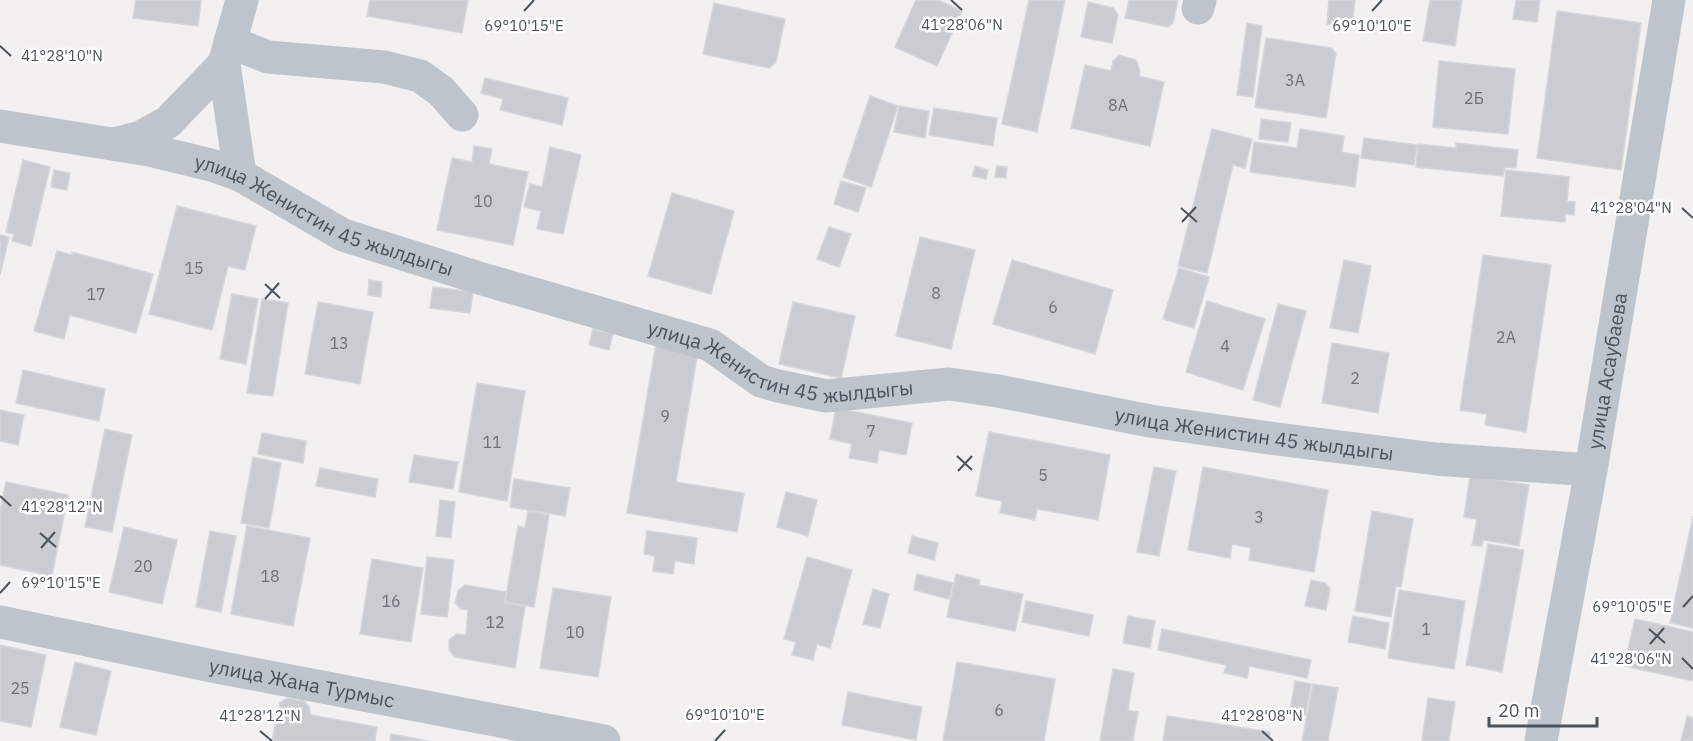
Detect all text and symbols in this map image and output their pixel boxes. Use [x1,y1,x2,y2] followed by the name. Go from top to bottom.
[921,15,1003,34] text: 41°28'06"N
[484,16,564,35] text: 69°10'15"E
[1332,16,1412,35] text: 69°10'10"E
[21,46,103,65] text: 41°28'10"N
[1285,70,1305,90] house number: 3А
[1464,88,1484,108] house number: 2Б
[1108,95,1128,115] house number: 8А
[192,148,457,282] street label: улица Женистин 45 жылдыгы
[473,191,493,211] house number: 10
[1590,198,1672,217] text: 41°28'04"N
[184,258,204,278] house number: 15
[931,283,941,303] house number: 8
[86,284,106,304] house number: 17
[1581,290,1633,451] street label: улица Асаубаева
[1048,297,1058,317] house number: 6
[645,314,915,409] street label: улица Женистин 45 жылдыгы
[1496,327,1516,347] house number: 2А
[329,333,349,353] house number: 13
[1220,336,1230,356] house number: 4
[1350,368,1360,388] house number: 2
[1113,400,1395,467] street label: улица Женистин 45 жылдыгы
[660,406,670,426] house number: 9
[866,421,876,441] house number: 7
[482,432,502,452] house number: 11
[1038,465,1048,485] house number: 5
[21,497,103,516] text: 41°28'12"N
[1254,507,1264,527] house number: 3
[133,556,153,576] house number: 20
[260,566,280,586] house number: 18
[21,573,101,592] text: 69°10'15"E
[381,591,401,611] house number: 16
[1592,597,1672,616] text: 69°10'05"E
[485,612,505,632] house number: 12
[1421,619,1431,639] house number: 1
[565,622,585,642] house number: 10
[1590,649,1672,668] text: 41°28'06"N
[207,652,397,714] street label: улица Жана Турмыс
[10,678,30,698] house number: 25
[1489,690,1597,728] scale bar
[1498,699,1540,722] text: 20 m
[994,700,1004,720] house number: 6
[685,705,765,724] text: 69°10'10"E
[219,706,301,725] text: 41°28'12"N
[1221,706,1303,725] text: 41°28'08"N

